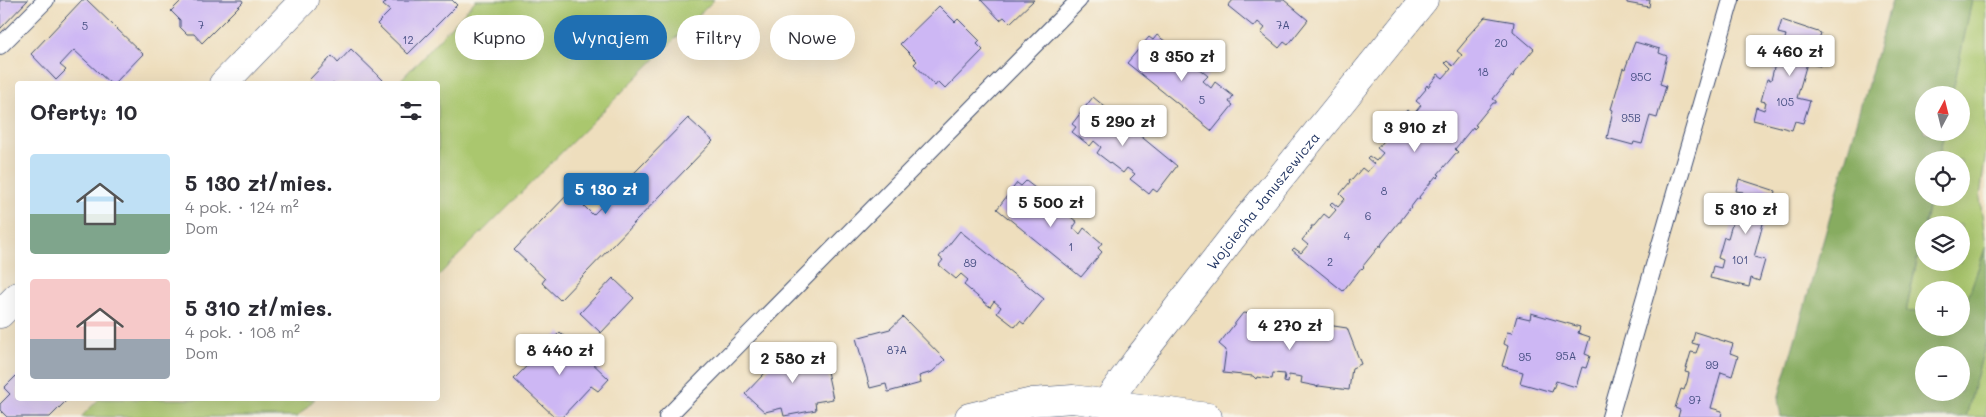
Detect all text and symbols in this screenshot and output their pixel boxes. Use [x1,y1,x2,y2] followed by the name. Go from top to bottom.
[455,15,544,60] chip: Kupno
[554,15,667,60] chip: Wynajem
[677,15,760,60] chip: Filtry
[770,15,855,60] chip: Nowe
[198,17,204,32] house number: 7
[1276,17,1290,32] house number: 7A
[82,18,88,33] house number: 5
[402,32,414,47] house number: 12
[1738,34,1842,77] pin: 4 460 zł
[1495,35,1508,50] house number: 20
[1130,39,1234,82] pin: 3 350 zł
[1757,40,1823,61] text: 4 460 zł
[1149,45,1215,66] text: 3 350 zł
[1477,64,1489,79] house number: 18
[1631,69,1652,84] house number: 95C
[1915,86,1970,141] north arrow
[1915,86,1970,401] map controls
[1199,92,1205,107] house number: 5
[1776,94,1794,109] house number: 105
[397,97,425,125] icon: filters
[30,98,137,125] text: Oferty: 10
[1071,104,1175,147] pin: 5 290 zł
[1091,110,1155,131] text: 5 290 zł
[1363,110,1467,153] pin: 3 910 zł
[1621,110,1641,125] house number: 95B
[1384,116,1446,137] text: 3 910 zł
[1202,128,1323,273] street label: Wojciecha Januszewicza
[1915,151,1970,206] button: locate
[185,169,333,196] text: 5 130 zł/mies.
[554,172,658,215] pin: 5 130 zł
[70,174,130,234] icon: home
[575,178,637,199] text: 5 130 zł
[1381,183,1388,198] house number: 8
[999,186,1103,228] pin: 5 500 zł
[1018,191,1084,212] text: 5 500 zł
[1694,192,1798,235] pin: 5 310 zł
[185,196,299,217] text: 4 pok. · 124 m²
[1715,198,1777,219] text: 5 310 zł
[1365,208,1371,223] house number: 6
[1915,216,1970,271] button: layers
[185,217,218,238] text: Dom
[1344,228,1351,243] house number: 4
[1069,239,1073,254] house number: 1
[1732,252,1748,267] house number: 101
[1327,254,1333,269] house number: 2
[963,255,977,270] house number: 89
[1915,281,1970,336] button: +
[185,294,333,321] text: 5 310 zł/mies.
[70,299,130,359] icon: home
[1238,308,1342,351] pin: 4 270 zł
[1258,314,1322,335] text: 4 270 zł
[185,321,300,342] text: 4 pok. · 108 m²
[508,334,612,376] pin: 8 440 zł
[527,339,593,360] text: 8 440 zł
[185,342,218,363] text: Dom
[741,342,845,384] pin: 2 580 zł
[887,342,907,357] house number: 87A
[1915,346,1970,401] button: −
[761,347,825,368] text: 2 580 zł
[1556,348,1576,363] house number: 95A
[1519,349,1531,364] house number: 95
[1705,357,1719,372] house number: 99
[1689,392,1701,407] house number: 97

